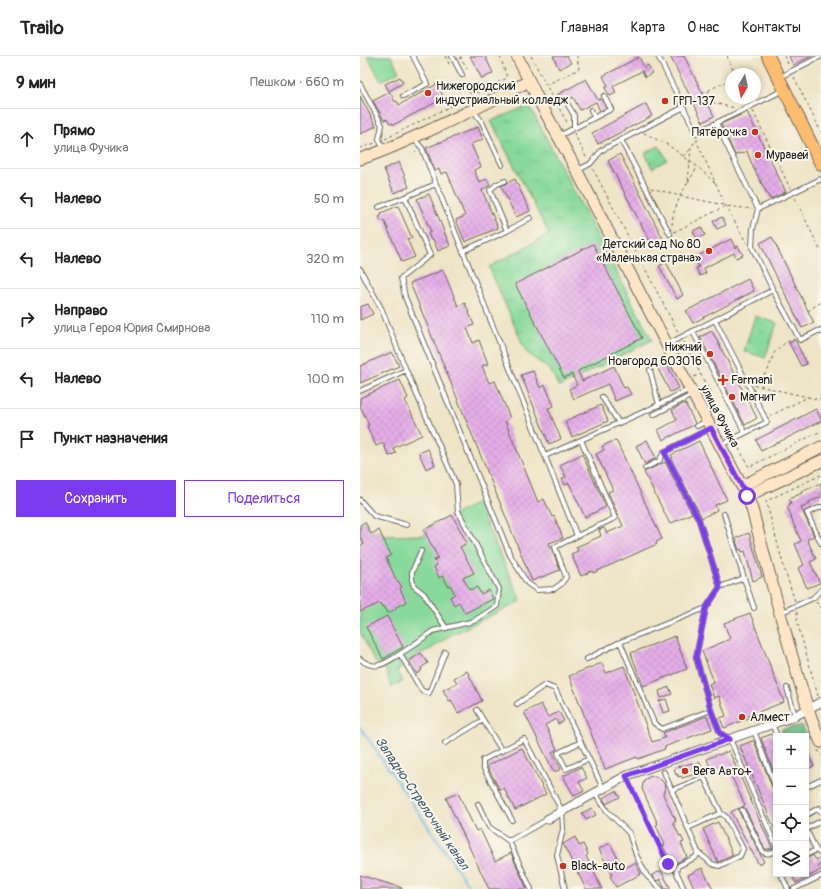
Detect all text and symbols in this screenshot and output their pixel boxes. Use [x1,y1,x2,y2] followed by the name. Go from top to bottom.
[20,16,64,40] text: Trailo
[561,19,608,36] text: Главная
[630,19,665,36] text: Карта
[687,19,720,36] text: О нас
[742,19,801,36] text: Контакты
[725,68,761,104] north arrow
[16,72,56,93] text: 9 мин
[250,74,344,90] text: Пешком · 660 m
[436,79,568,108] place label: Нижегородский индустриальный колледж
[423,88,433,98] marker: Нижегородский индустриальный колледж
[673,94,715,109] place label: ГРП-137
[660,96,670,106] marker: ГРП-137
[54,121,95,140] text: Прямо
[692,125,747,140] place label: Пятёрочка
[750,127,760,137] marker: Пятёрочка
[16,128,38,150] icon: ahead
[314,131,344,147] text: 80 m
[54,140,129,156] text: улица Фучика
[766,148,809,163] place label: Муравей
[753,150,763,160] marker: Муравей
[16,188,38,210] icon: left
[54,189,101,208] text: Налево
[314,191,344,207] text: 50 m
[596,237,701,266] place label: Детский сад № 80 «Маленькая страна»
[704,246,714,256] marker: Детский сад № 80 «Маленькая страна»
[16,248,38,270] icon: left
[54,249,101,268] text: Налево
[306,251,344,267] text: 320 m
[54,301,108,320] text: Направо
[16,308,38,330] icon: right
[311,311,344,327] text: 110 m
[54,320,210,336] text: улица Героя Юрия Смирнова
[608,340,702,369] place label: Нижний Новгород 603016
[705,349,715,359] marker: Нижний Новгород 603016
[16,368,38,390] icon: left
[54,369,101,388] text: Налево
[307,371,344,387] text: 100 m
[731,373,772,388] place label: Farmani
[718,375,728,385] marker: Farmani
[696,381,743,451] street label: улица Фучика
[740,390,776,405] place label: Магнит
[727,392,737,402] marker: Магнит
[16,428,38,450] icon: arrive
[54,429,168,448] text: Пункт назначения
[16,480,176,517] button: Сохранить
[184,480,344,517] button: Поделиться
[738,487,756,505] route start
[750,710,790,725] place label: Алмест
[737,712,747,722] marker: Алмест
[773,733,809,877] map controls
[773,733,809,769] button: +
[372,734,473,874] water label: Западно-Стрелочный канал
[693,764,752,779] place label: Вега Авто+
[680,766,690,776] marker: Вега Авто+
[773,769,809,805] button: −
[773,805,809,841] button: locate
[773,841,809,877] button: layers
[659,855,677,873] route end
[571,859,626,874] place label: Black-auto
[558,861,568,871] marker: Black-auto

